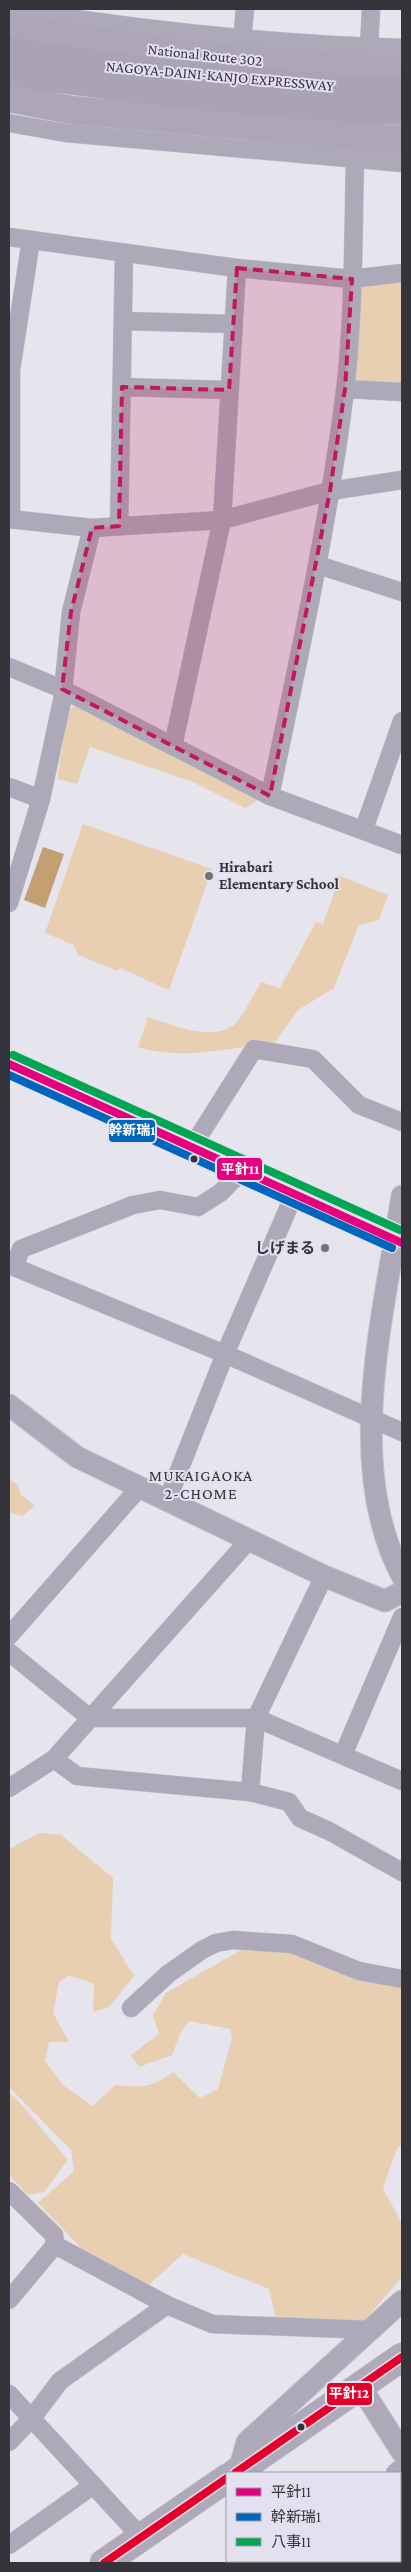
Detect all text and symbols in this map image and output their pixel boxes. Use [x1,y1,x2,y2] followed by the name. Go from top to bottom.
[147,41,263,69] street label: National Route 302
[105,58,335,95] street label: NAGOYA-DAINI-KANJO EXPRESSWAY
[219,859,339,892] place label: Hirabari Elementary School
[203,870,215,882] marker: Hirabari Elementary School
[108,1119,156,1143] line badge: 幹新瑞1
[108,1122,156,1138] text: 幹新瑞1
[189,1154,199,1164] unlabelled marker
[216,1157,263,1181] line badge: 平針11
[221,1161,259,1177] text: 平針11
[255,1240,315,1256] place label: しげまる
[319,1242,331,1254] marker: しげまる
[149,1467,253,1502] district label: MUKAIGAOKA 2-CHOME
[326,2382,373,2406] line badge: 平針12
[329,2385,369,2401] text: 平針12
[296,2422,306,2432] unlabelled marker
[226,2472,401,2562] legend
[271,2484,311,2500] text: 平針11
[271,2509,321,2525] text: 幹新瑞1
[271,2534,311,2550] text: 八事11

